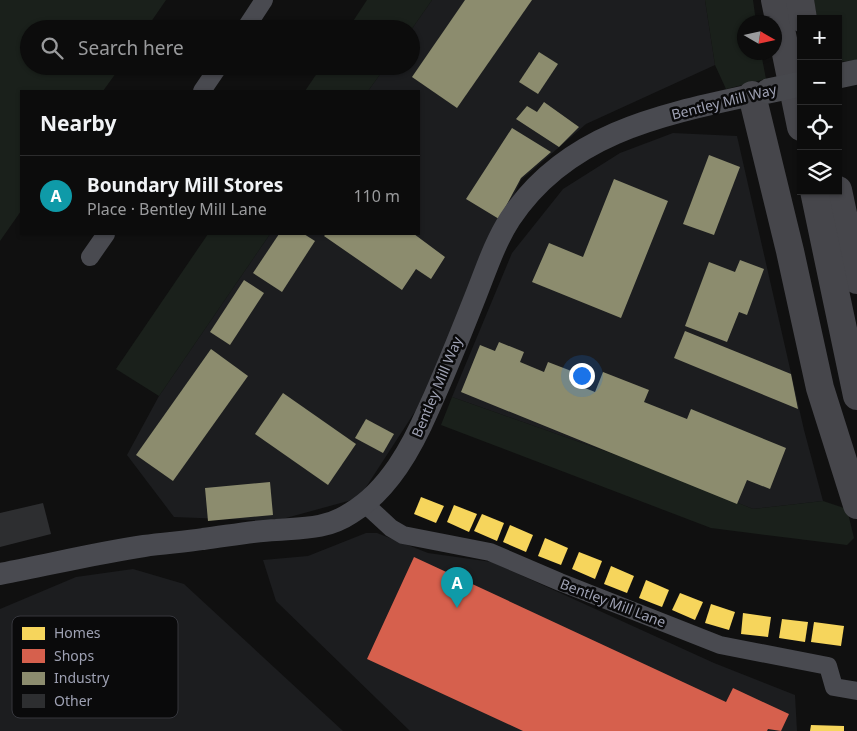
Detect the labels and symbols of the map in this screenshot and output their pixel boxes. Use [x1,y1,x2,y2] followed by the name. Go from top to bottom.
[737,15,782,60] north arrow
[669,79,779,124] street label: Bentley Mill Way
[407,333,467,440] street label: Bentley Mill Way
[569,363,595,389] your location
[441,567,473,608] pin: A
[558,574,669,631] street label: Bentley Mill Lane
[12,616,178,718] legend
[54,623,101,642] text: Homes
[54,646,94,665] text: Shops
[54,668,110,687] text: Industry
[54,691,93,710] text: Other

